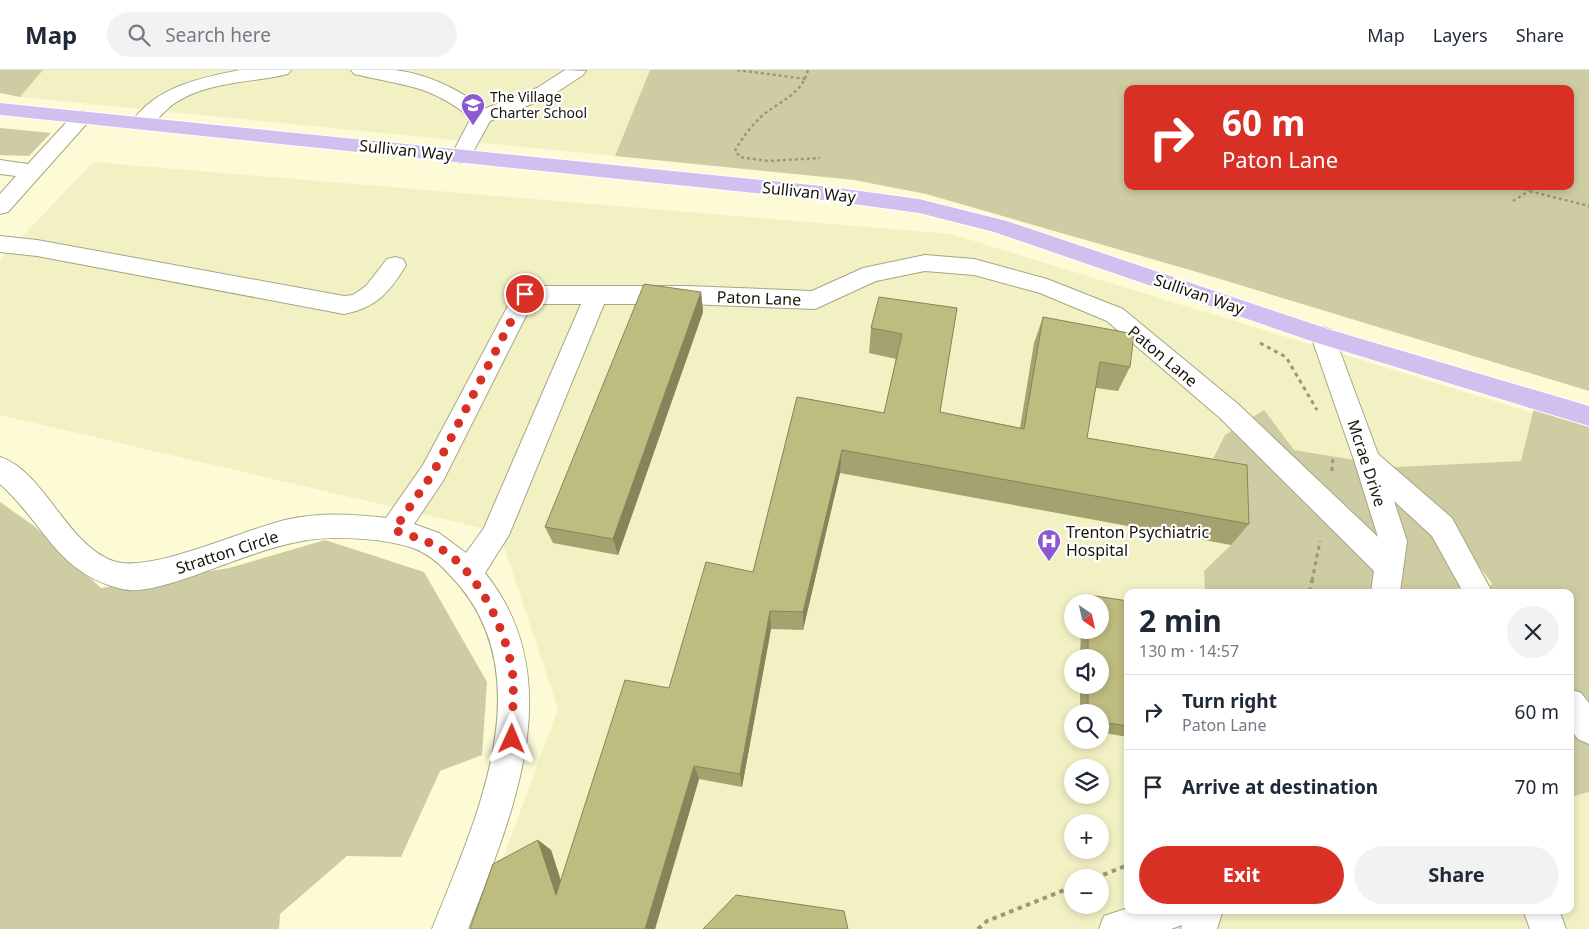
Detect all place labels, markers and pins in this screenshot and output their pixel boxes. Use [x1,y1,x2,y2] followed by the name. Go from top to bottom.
[490,87,587,122] place label: The Village Charter School
[460,92,486,126] school or university icon: The Village Charter School
[504,273,546,315] pin
[1066,521,1209,561] place label: Trenton Psychiatric Hospital
[1036,528,1062,562] hospital icon: Trenton Psychiatric Hospital

